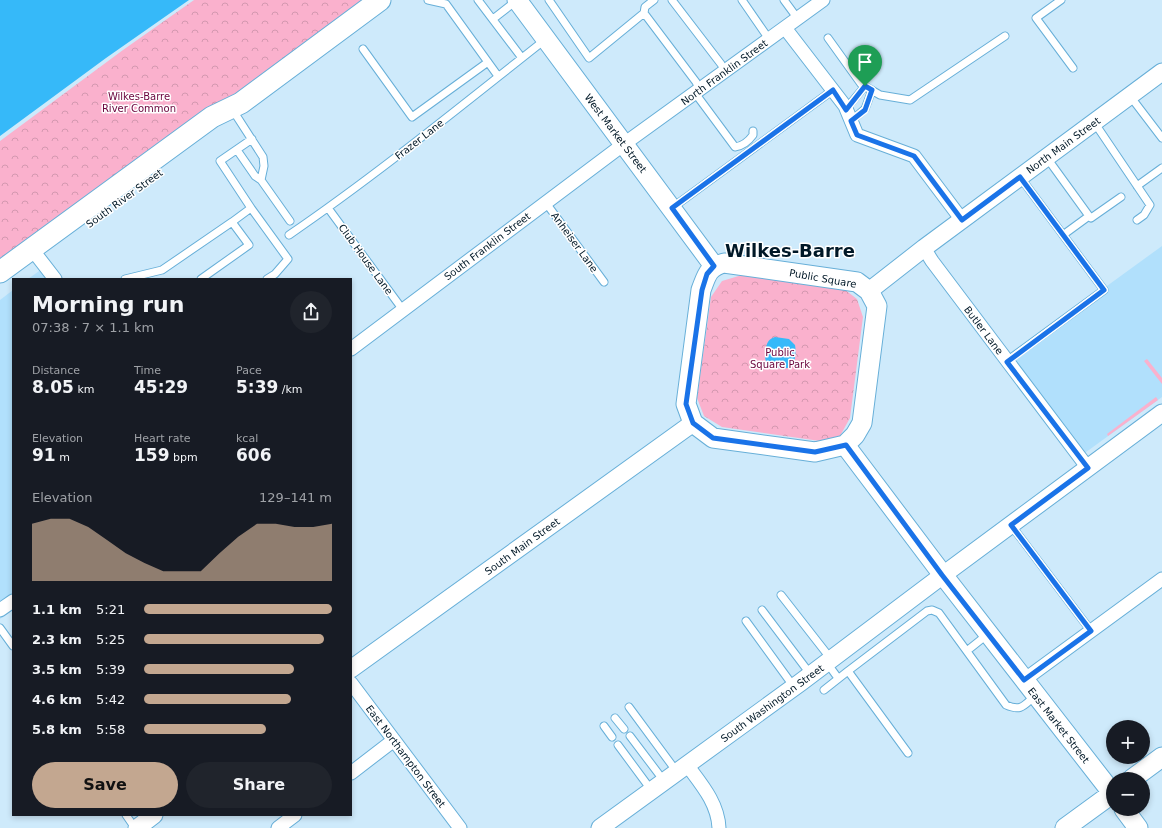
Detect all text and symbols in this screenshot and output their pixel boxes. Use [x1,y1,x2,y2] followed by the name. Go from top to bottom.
[679,37,770,107] street label: North Franklin Street
[848,45,882,86] pin
[854,51,876,73] icon: arrive
[102,91,176,114] park label: Wilkes-Barre River Common
[582,92,649,175] street label: West Market Street
[1024,115,1102,176] street label: North Main Street
[393,117,446,162] street label: Frazer Lane
[84,167,165,230] street label: South River Street
[442,210,533,282] street label: South Franklin Street
[549,210,600,274] street label: Anheiser Lane
[336,222,395,297] street label: Club House Lane
[725,240,855,261] district label: Wilkes-Barre
[788,267,857,290] street label: Public Square
[290,291,332,333] button: share
[32,292,184,317] text: Morning run
[962,304,1005,357] street label: Butler Lane
[32,320,154,335] text: 07:38 · 7 × 1.1 km
[750,347,810,370] park label: Public Square Park
[32,364,80,377] text: Distance
[134,364,161,377] text: Time
[236,364,262,377] text: Pace
[32,377,74,397] text: 8.05
[134,377,188,397] text: 45:29
[236,377,278,397] text: 5:39
[74,383,95,396] text: km
[278,383,303,396] text: /km
[32,432,83,445] text: Elevation
[134,432,190,445] text: Heart rate
[236,432,258,445] text: kcal
[32,445,56,465] text: 91
[134,445,170,465] text: 159
[236,445,272,465] text: 606
[56,451,70,464] text: m
[170,451,198,464] text: bpm
[32,490,92,505] text: Elevation
[259,490,332,505] text: 129–141 m
[483,516,562,577] street label: South Main Street
[32,602,82,617] text: 1.1 km
[96,602,125,617] text: 5:21
[32,632,82,647] text: 2.3 km
[96,632,125,647] text: 5:25
[32,662,82,677] text: 3.5 km
[96,662,125,677] text: 5:39
[719,662,826,744] street label: South Washington Street
[1026,685,1092,765] street label: East Market Street
[32,692,82,707] text: 4.6 km
[96,692,125,707] text: 5:42
[364,703,448,810] street label: East Northampton Street
[1106,720,1150,816] map controls
[1106,720,1150,764] button: +
[32,722,82,737] text: 5.8 km
[96,722,125,737] text: 5:58
[32,762,178,808] button: Save
[186,762,332,808] button: Share
[1106,772,1150,816] button: −

